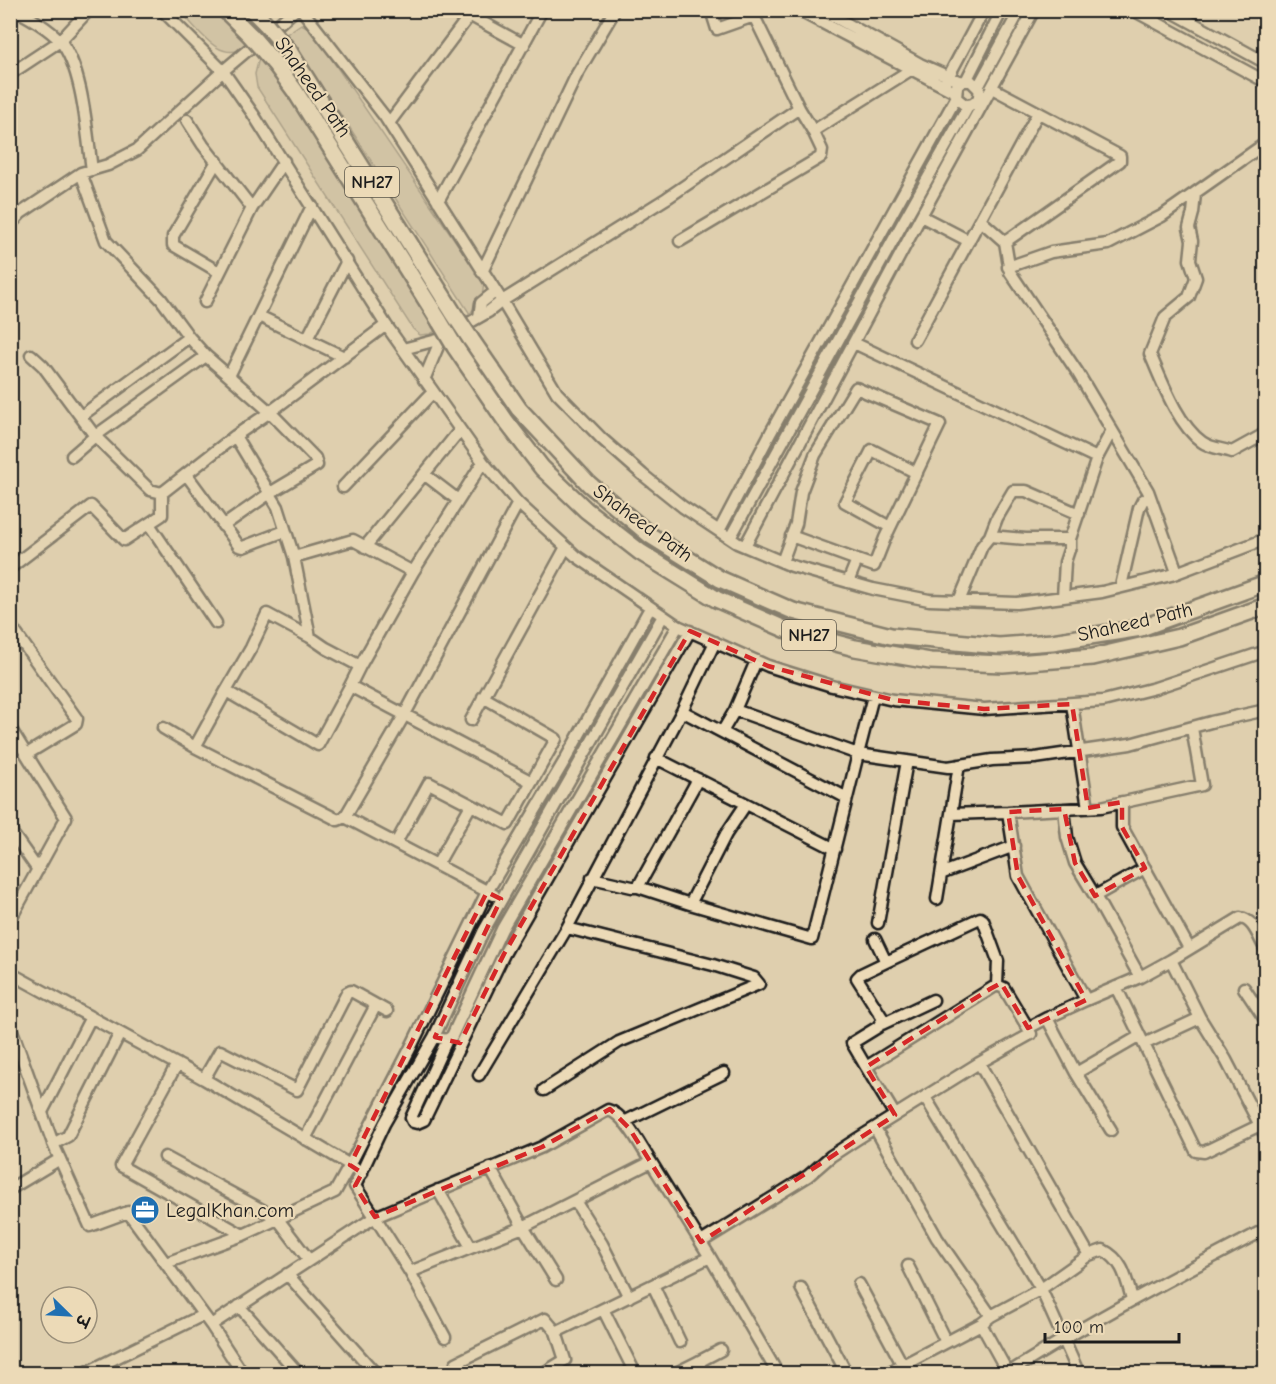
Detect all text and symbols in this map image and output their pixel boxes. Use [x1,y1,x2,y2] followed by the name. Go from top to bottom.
[270,32,356,142] street label: Shaheed Path
[345,167,399,197] road number: NH27
[589,479,697,567] street label: Shaheed Path
[1075,598,1195,646] street label: Shaheed Path
[782,620,836,650] road number: NH27
[129,1194,161,1226] office icon: LegalKhan.com
[166,1199,294,1222] place label: LegalKhan.com
[39,1285,99,1345] north arrow
[1045,1306,1178,1344] scale bar
[71,1310,93,1330] text: उ
[1054,1317,1104,1338] text: 100 m

